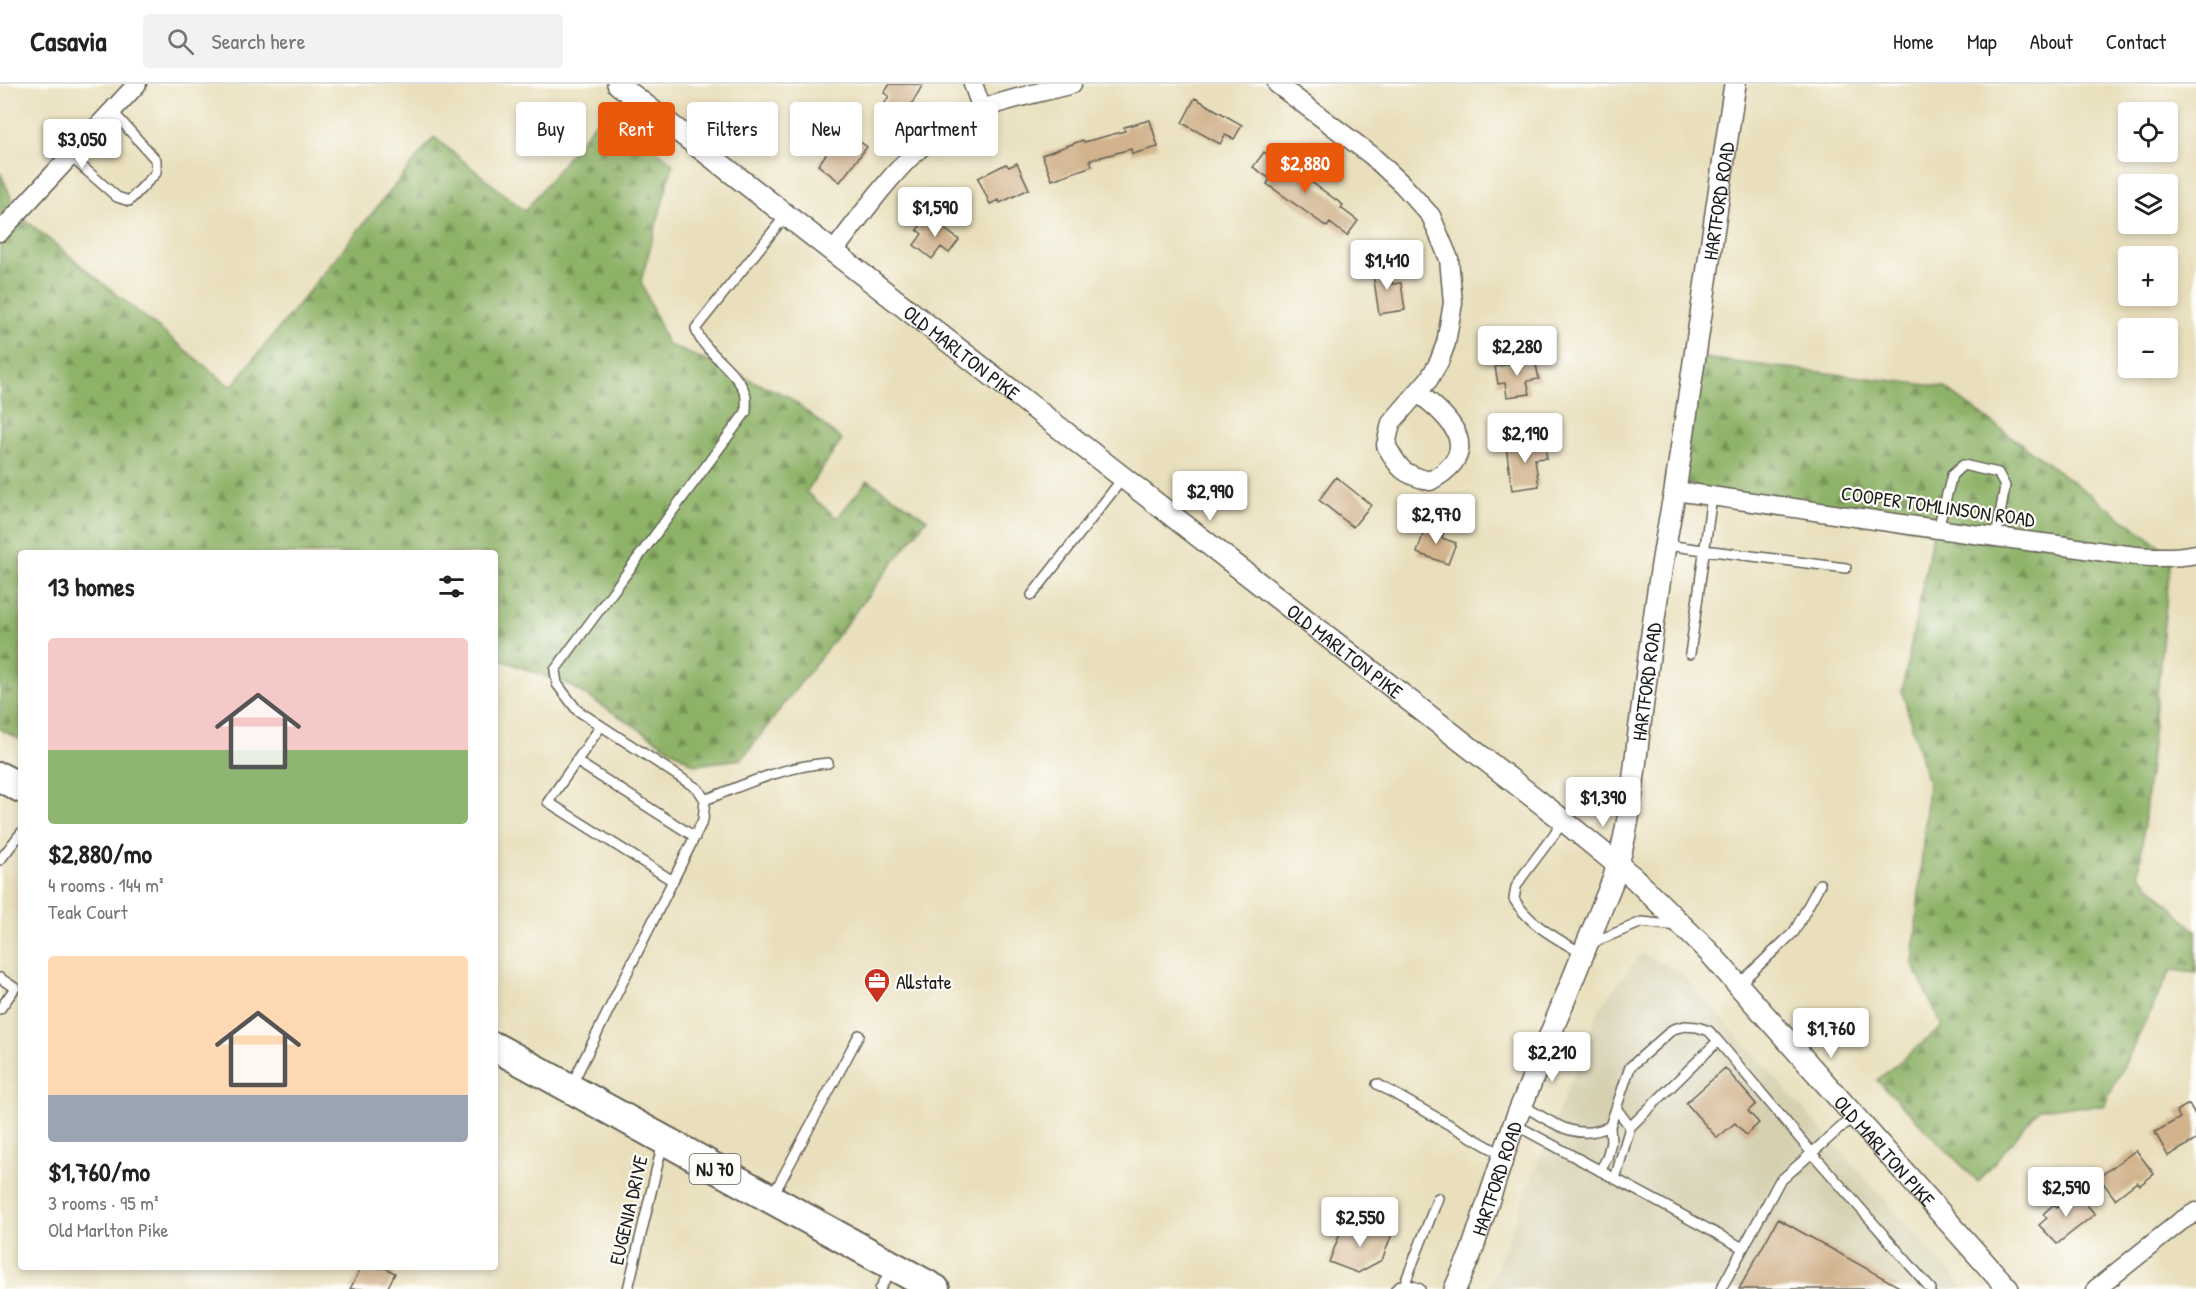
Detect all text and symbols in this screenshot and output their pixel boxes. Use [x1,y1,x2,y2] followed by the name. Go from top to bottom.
[143,14,563,68] search box
[30,22,107,60] text: Casavia
[164,25,197,58] icon: search
[212,26,306,56] text: Search here
[1893,27,1934,56] text: Home
[1967,27,1997,56] text: Map
[2030,27,2073,56] text: About
[2106,27,2166,56] text: Contact
[516,102,586,156] chip: Buy
[598,102,675,156] chip: Rent
[687,102,778,156] chip: Filters
[790,102,862,156] chip: New
[874,102,998,156] chip: Apartment
[2118,102,2178,378] map controls
[2118,102,2178,162] button: locate
[33,119,131,170] pin: $3,050
[57,125,107,152] text: $3,050
[1696,140,1740,262] street label: HARTFORD ROAD
[1256,143,1354,194] pin: $2,880
[1280,149,1330,176] text: $2,880
[2118,174,2178,234] button: layers
[886,187,984,238] pin: $1,590
[912,193,958,220] text: $1,590
[1338,240,1436,291] pin: $1,410
[1364,246,1410,273] text: $1,410
[2118,246,2178,306] button: +
[898,298,1026,406] street label: OLD MARLTON PIKE
[2118,318,2178,378] button: −
[1468,326,1566,377] pin: $2,280
[1492,332,1542,359] text: $2,280
[1476,413,1574,464] pin: $2,190
[1501,419,1549,446] text: $2,190
[1161,471,1259,522] pin: $2,990
[1186,477,1234,504] text: $2,990
[1839,479,2037,533] street label: COOPER TOMLINSON ROAD
[1387,494,1485,545] pin: $2,970
[1411,500,1461,527] text: $2,970
[48,569,135,604] text: 13 homes
[435,570,468,603] icon: filters
[1282,597,1409,704] street label: OLD MARLTON PIKE
[1625,620,1667,742] street label: HARTFORD ROAD
[204,677,312,785] icon: home
[1554,777,1652,828] pin: $1,390
[1580,783,1626,810] text: $1,390
[48,836,152,871] text: $2,880/mo
[48,871,163,898] text: 4 rooms · 144 m²
[48,898,128,925] text: Teak Court
[862,966,892,1004] office icon: Allstate
[896,968,952,995] place label: Allstate
[204,995,312,1103] icon: home
[1782,1008,1880,1059] pin: $1,760
[1807,1014,1855,1041] text: $1,760
[1503,1032,1601,1083] pin: $2,210
[1527,1038,1577,1065] text: $2,210
[1828,1089,1942,1212] street label: OLD MARLTON PIKE
[1464,1117,1528,1239] street label: HARTFORD ROAD
[602,1153,654,1267] street label: EUGENIA DRIVE
[48,1154,150,1189] text: $1,760/mo
[690,1154,740,1184] road number: NJ 70
[2017,1167,2115,1218] pin: $2,590
[2042,1173,2090,1200] text: $2,590
[48,1189,158,1216] text: 3 rooms · 95 m²
[1311,1197,1409,1248] pin: $2,550
[1335,1203,1385,1230] text: $2,550
[48,1216,169,1243] text: Old Marlton Pike

